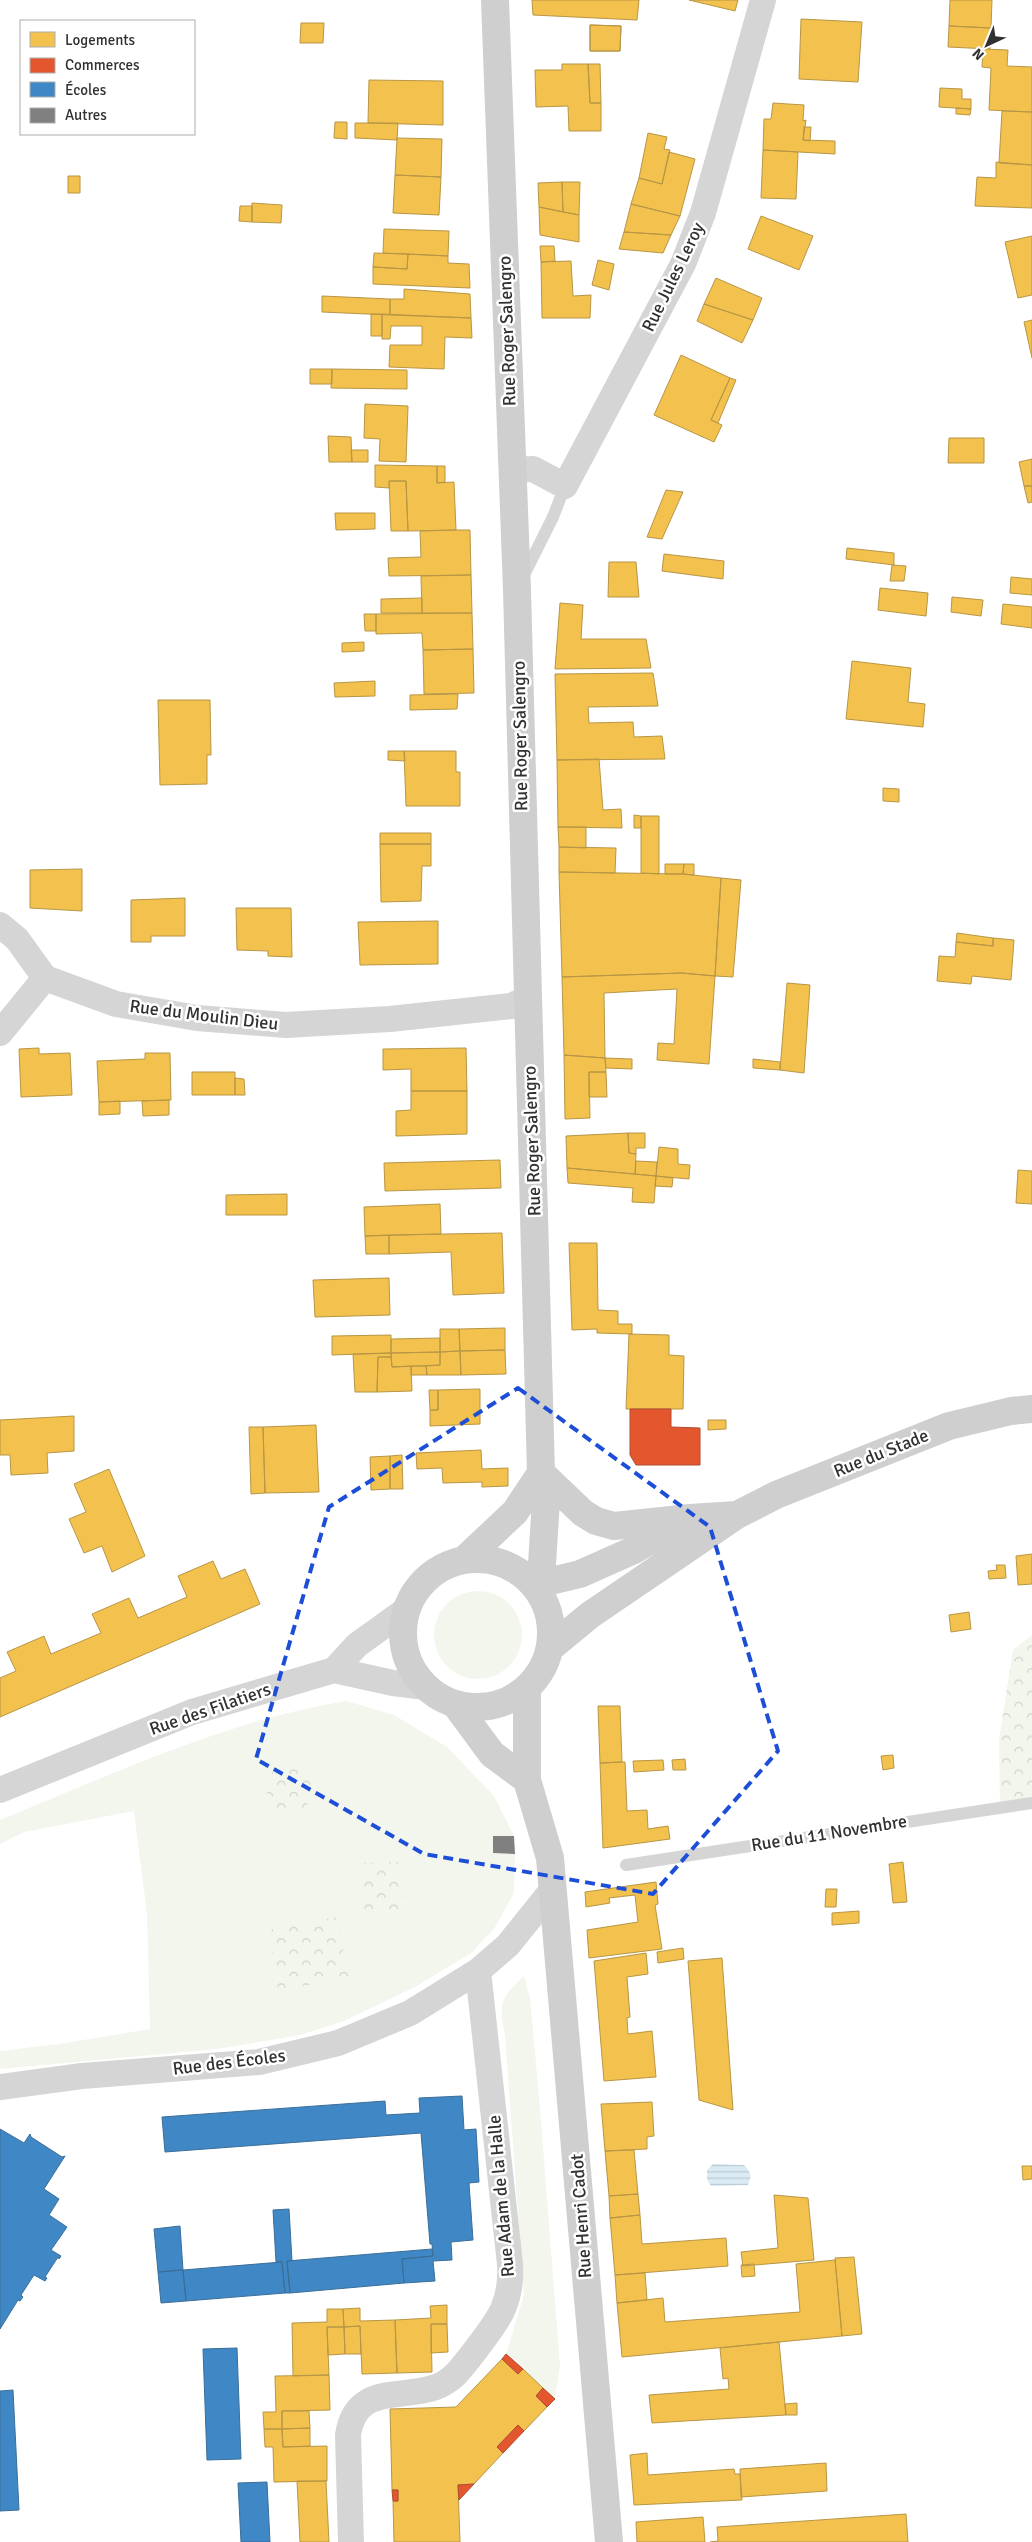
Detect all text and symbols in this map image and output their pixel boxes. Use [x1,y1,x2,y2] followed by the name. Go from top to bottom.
[20,20,195,135] legend
[962,20,1012,70] north arrow
[65,31,136,49] text: Logements
[969,44,988,63] text: N
[65,56,140,74] text: Commerces
[65,80,107,99] text: Écoles
[65,106,107,124] text: Autres
[637,218,709,335] street label: Rue Jules Leroy
[493,255,521,407] street label: Rue Roger Salengro
[508,661,532,811] street label: Rue Roger Salengro
[128,995,280,1035] street label: Rue du Moulin Dieu
[518,1065,546,1217] street label: Rue Roger Salengro
[830,1424,932,1482] street label: Rue du Stade
[146,1678,274,1740] street label: Rue des Filatiers
[750,1810,908,1856] street label: Rue du 11 Novembre
[171,2044,287,2080] street label: Rue des Écoles
[483,2114,519,2278] street label: Rue Adam de la Halle
[566,2153,596,2279] street label: Rue Henri Cadot

